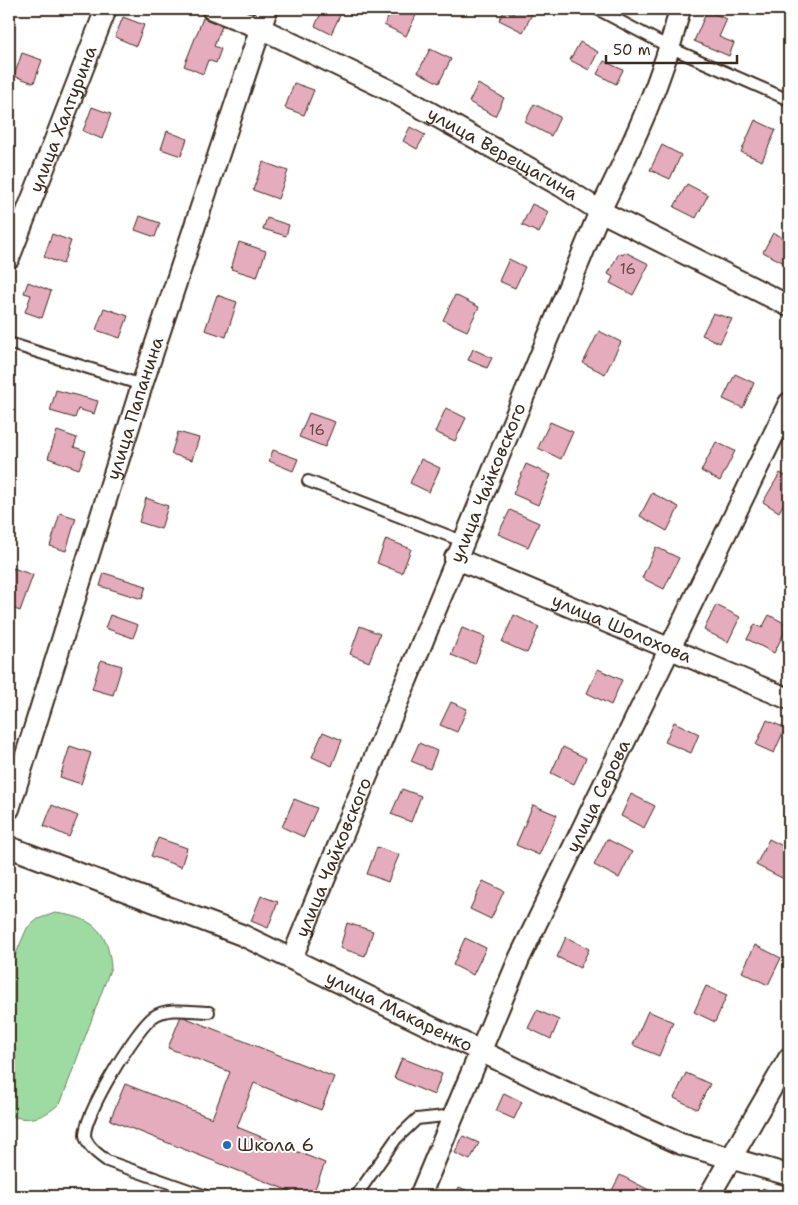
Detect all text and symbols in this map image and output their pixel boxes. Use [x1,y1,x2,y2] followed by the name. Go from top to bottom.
[606,32,737,64] scale bar
[613,40,651,60] text: 50 m
[24,42,102,196] street label: улица Халтурина
[423,101,583,206] street label: улица Верещагина
[620,259,636,279] house number: 16
[101,334,169,483] street label: улица Папанина
[444,399,532,566] street label: улица Чайковского
[309,420,325,440] house number: 16
[548,588,695,669] street label: улица Шолохова
[560,735,636,857] street label: улица Серова
[290,774,377,941] street label: улица Чайковского
[322,966,477,1058] street label: улица Макаренко
[237,1133,314,1157] place label: Школа 6
[221,1139,233,1151] marker: Школа 6

